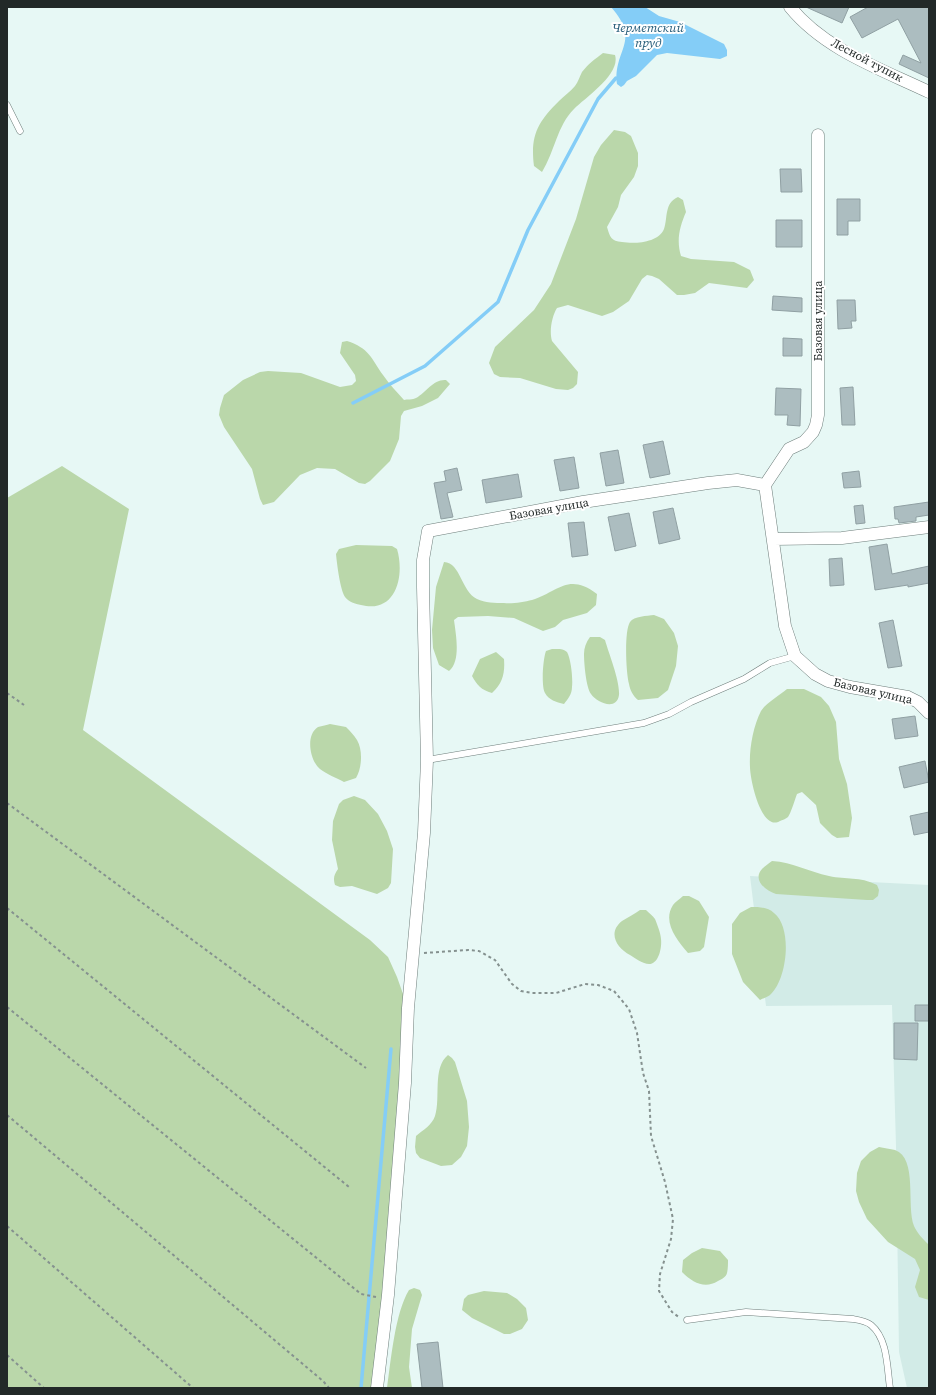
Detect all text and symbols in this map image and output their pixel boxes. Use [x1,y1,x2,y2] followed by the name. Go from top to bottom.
[612,19,684,51] water label: Черметский пруд
[828,34,906,86] street label: Лесной тупик
[810,280,826,361] street label: Базовая улица
[508,494,591,524] street label: Базовая улица
[832,674,915,708] street label: Базовая улица

